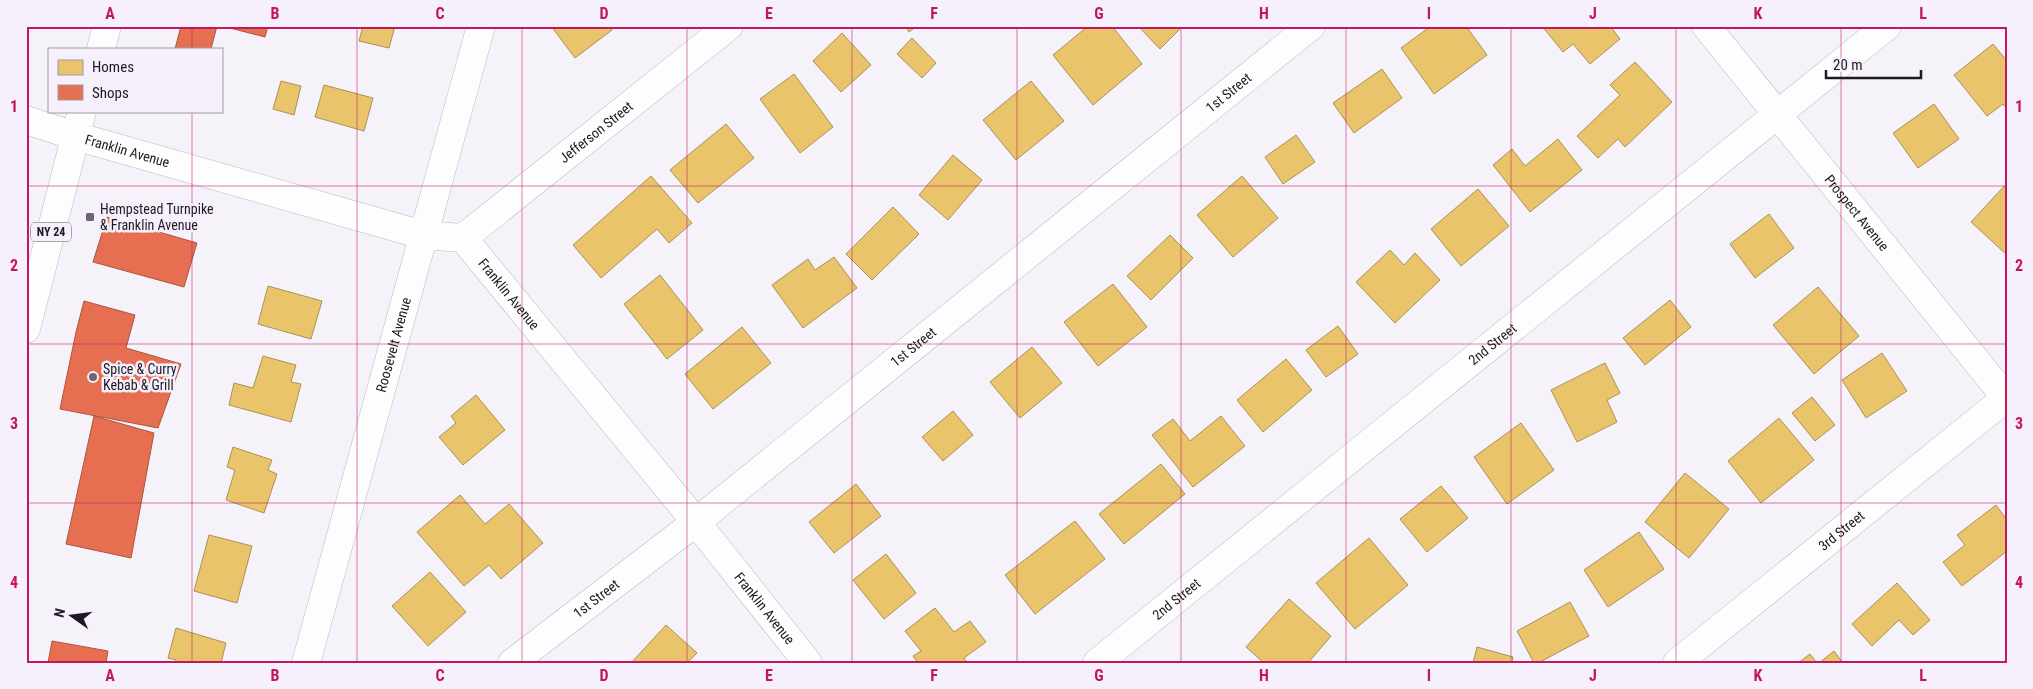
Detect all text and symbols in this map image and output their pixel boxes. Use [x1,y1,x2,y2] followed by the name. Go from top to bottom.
[105,4,115,23] text: A
[271,4,280,23] text: B
[435,4,445,23] text: C
[599,4,609,23] text: D
[765,4,773,23] text: E
[930,4,938,23] text: F
[1094,4,1104,23] text: G
[1259,4,1269,23] text: H
[1427,4,1431,23] text: I
[1589,4,1597,23] text: J
[1754,4,1763,23] text: K
[1919,4,1927,23] text: L
[48,48,222,112] legend
[1826,48,1920,80] scale bar
[1833,56,1863,74] text: 20 m
[92,58,134,76] text: Homes
[1203,69,1254,116] street label: 1st Street
[92,84,129,102] text: Shops
[10,97,18,116] text: 1
[2015,97,2023,116] text: 1
[556,98,636,166] street label: Jefferson Street
[83,131,172,171] street label: Franklin Avenue
[1821,172,1892,254] street label: Prospect Avenue
[100,201,214,233] place label: Hempstead Turnpike & Franklin Avenue
[84,211,96,223] marker: Hempstead Turnpike & Franklin Avenue
[31,222,71,242] road number: NY 24
[475,255,543,333] street label: Franklin Avenue
[10,256,18,275] text: 2
[2015,256,2023,275] text: 2
[373,295,414,394] street label: Roosevelt Avenue
[1465,320,1520,368] street label: 2nd Street
[887,324,939,370] street label: 1st Street
[103,361,177,393] place label: Spice & Curry Kebab & Grill
[87,371,99,383] marker: Spice & Curry Kebab & Grill
[10,414,18,433] text: 3
[2015,414,2023,433] text: 3
[1815,507,1867,554] street label: 3rd Street
[731,569,798,648] street label: Franklin Avenue
[10,573,18,592] text: 4
[2015,573,2023,592] text: 4
[1149,575,1204,623] street label: 2nd Street
[570,576,622,621] street label: 1st Street
[48,592,98,642] north arrow
[51,607,68,619] text: N
[105,666,115,685] text: A
[271,666,280,685] text: B
[435,666,445,685] text: C
[599,666,609,685] text: D
[765,666,773,685] text: E
[930,666,938,685] text: F
[1094,666,1104,685] text: G
[1259,666,1269,685] text: H
[1427,666,1431,685] text: I
[1589,666,1597,685] text: J
[1754,666,1763,685] text: K
[1919,666,1927,685] text: L

